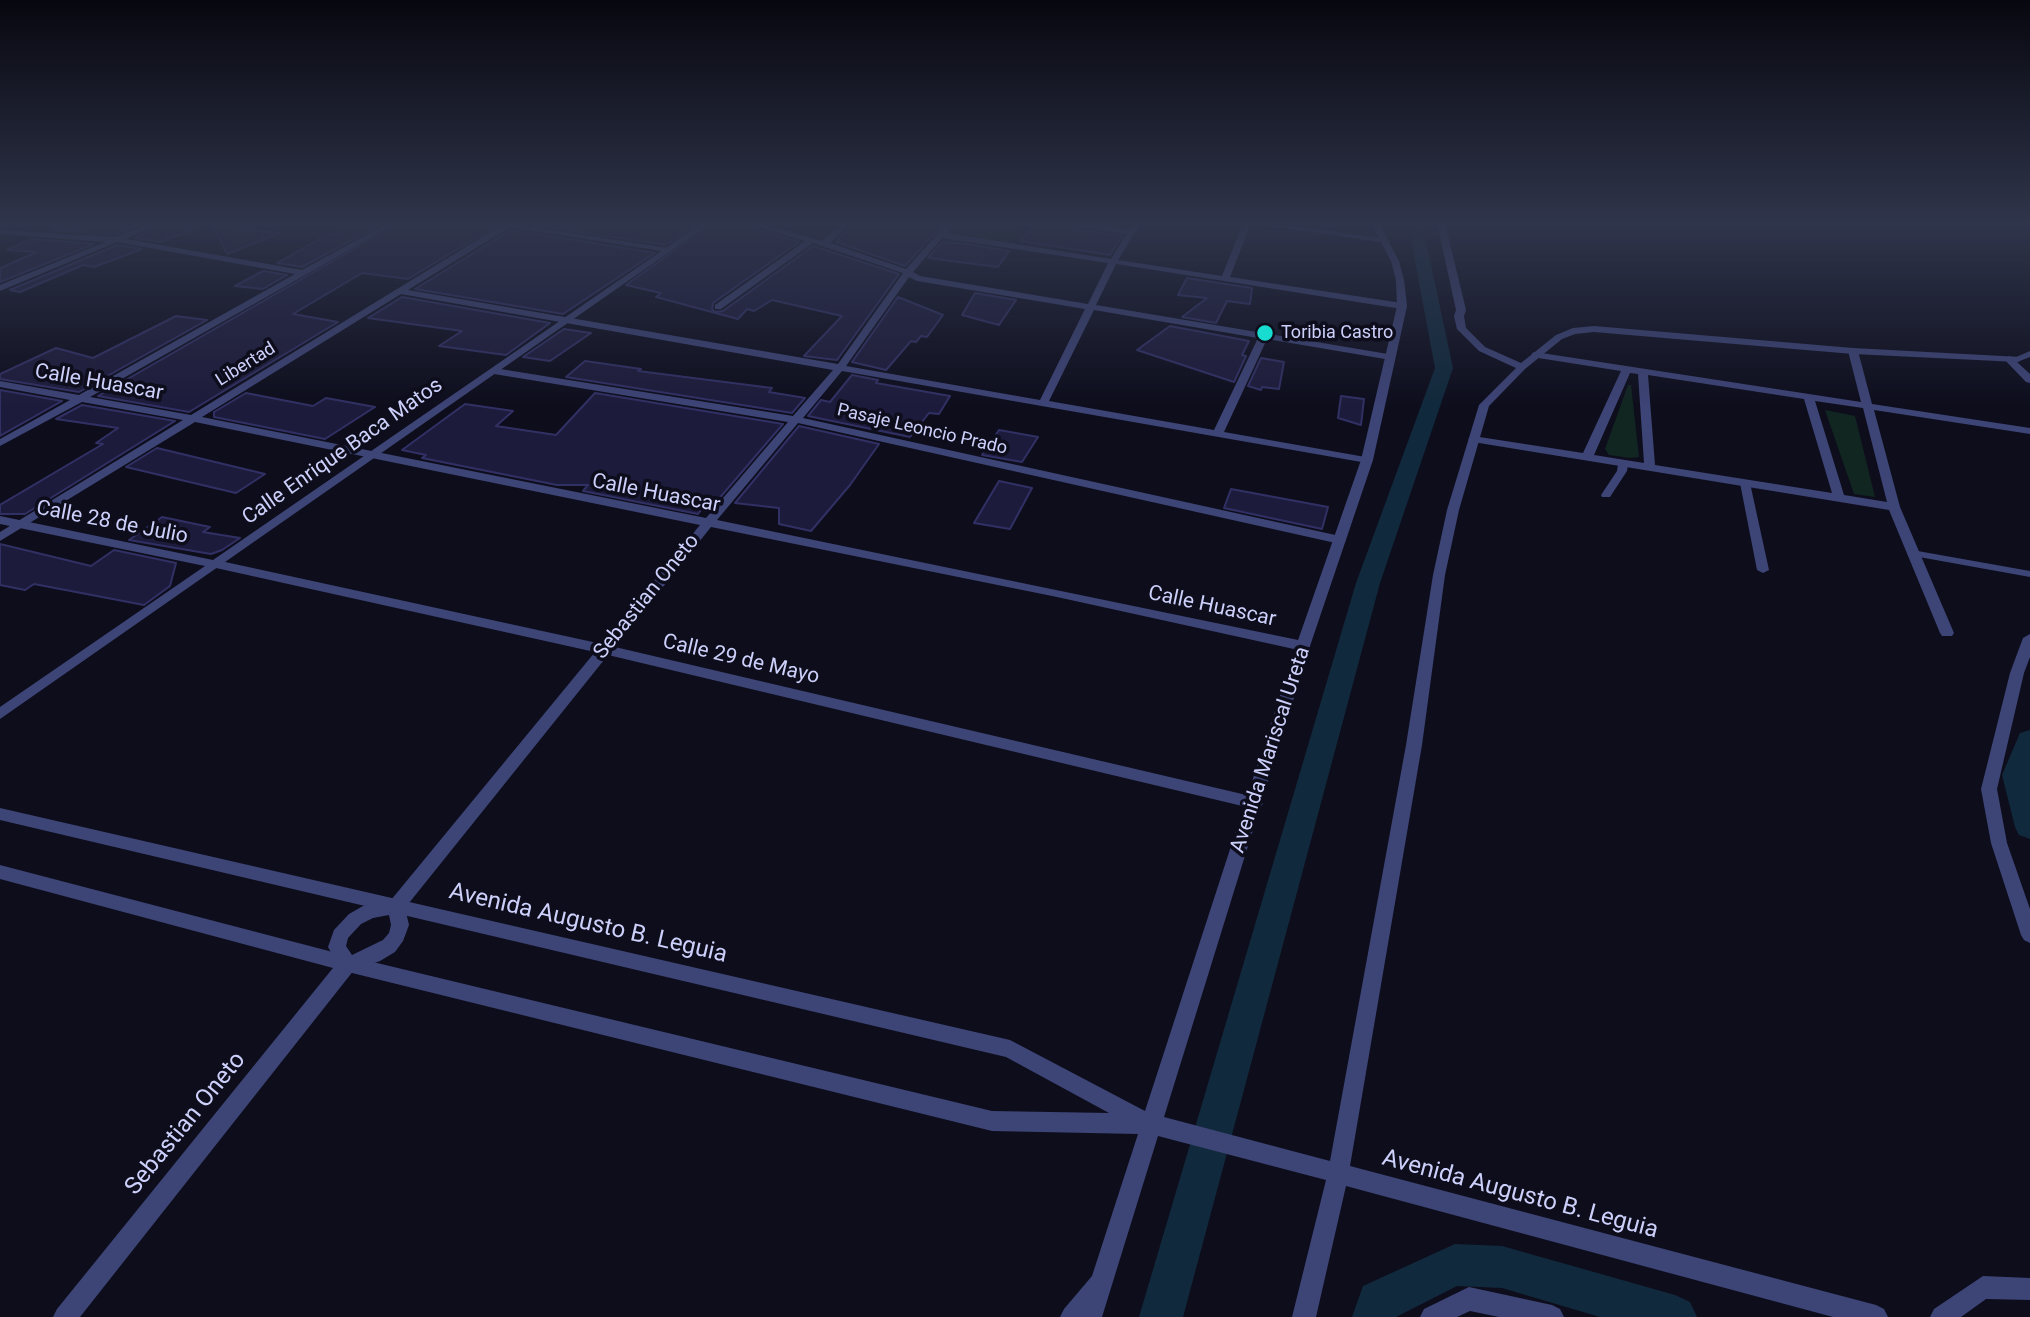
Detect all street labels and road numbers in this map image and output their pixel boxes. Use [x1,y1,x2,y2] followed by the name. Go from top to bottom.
[212,338,280,392] street label: Libertad
[33,359,165,407] street label: Calle Huascar
[238,373,448,531] street label: Calle Enrique Baca Matos
[835,400,1009,460] street label: Pasaje Leoncio Prado
[590,469,722,519] street label: Calle Huascar
[34,496,190,550] street label: Calle 28 de Julio
[589,529,705,665] street label: Sebastian Oneto
[1146,581,1278,633] street label: Calle Huascar
[660,630,822,690] street label: Calle 29 de Mayo
[1226,644,1316,856] street label: Avenida Mariscal Ureta
[446,878,730,970] street label: Avenida Augusto B. Leguia
[120,1047,252,1201] street label: Sebastian Oneto
[1379,1144,1661,1246] street label: Avenida Augusto B. Leguia

